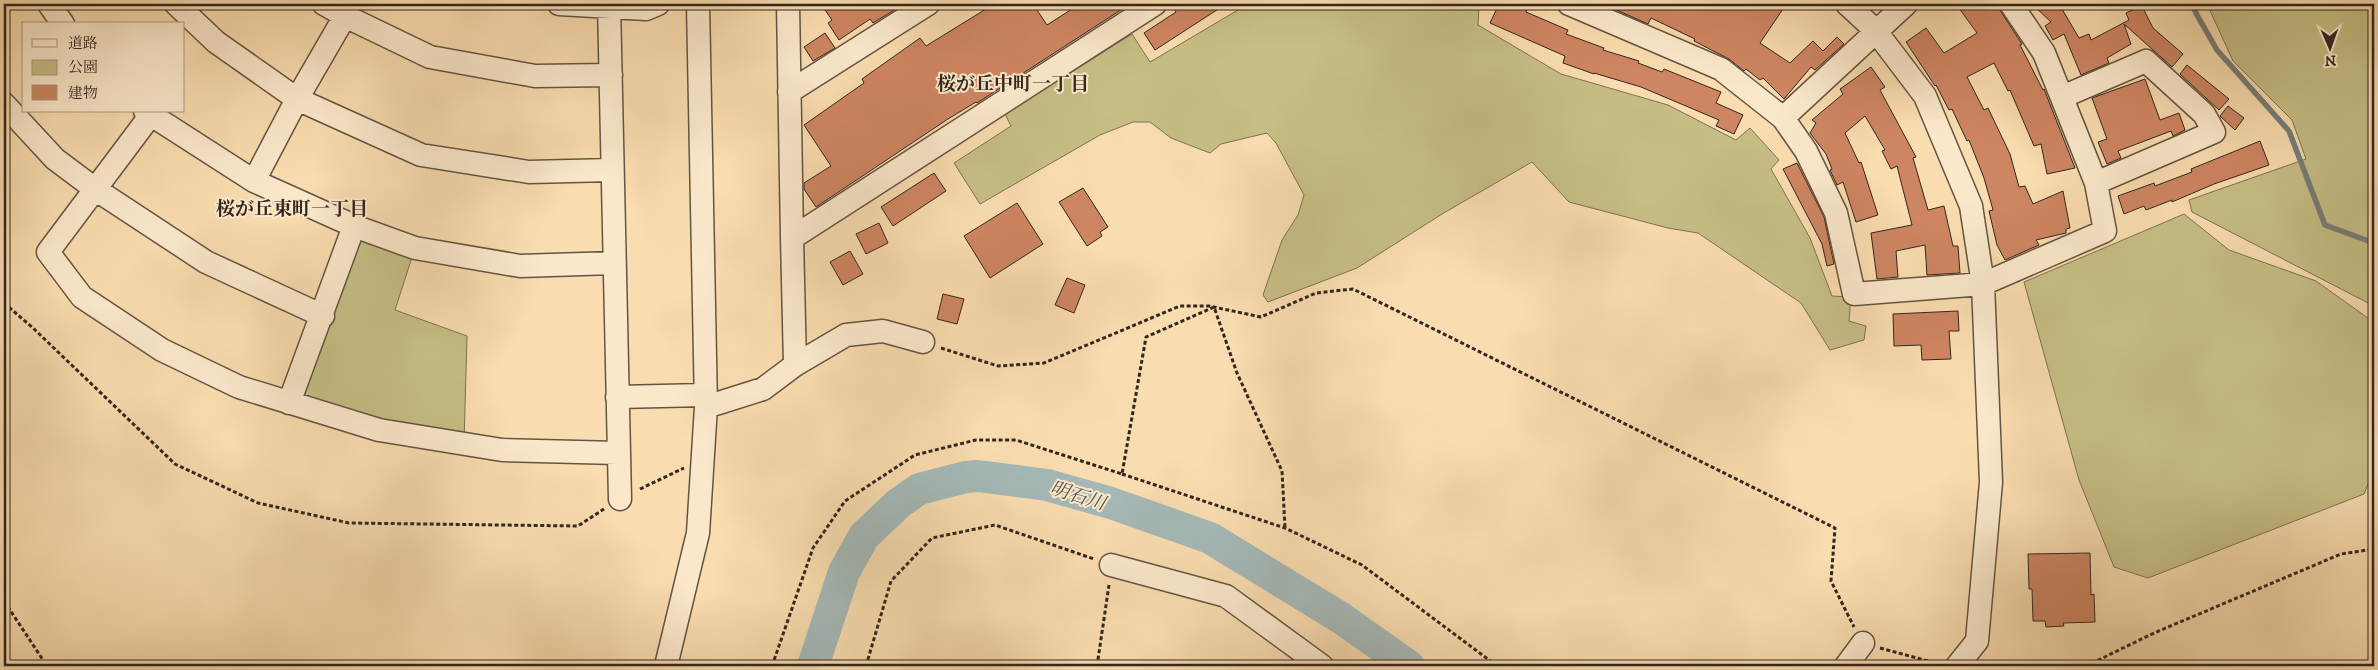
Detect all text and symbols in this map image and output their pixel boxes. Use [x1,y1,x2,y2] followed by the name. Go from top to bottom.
[22,22,185,112] legend
[2306,22,2356,72] north arrow
[68,34,98,53] text: 道路
[2324,51,2336,69] text: N
[68,58,98,77] text: 公園
[937,73,1089,96] district label: 桜が丘中町一丁目
[68,84,98,103] text: 建物
[216,198,368,221] district label: 桜が丘東町一丁目
[1047,477,1110,516] water label: 明石川

